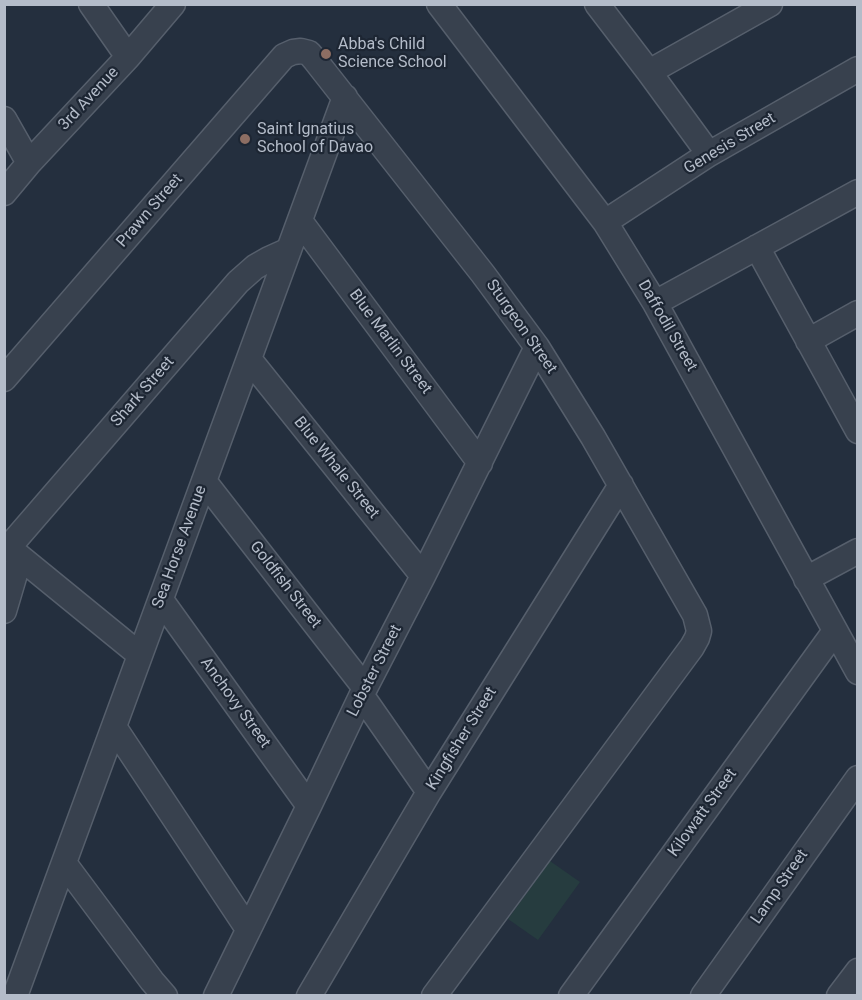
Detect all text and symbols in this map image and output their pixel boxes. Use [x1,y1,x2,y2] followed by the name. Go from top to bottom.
[338,35,447,73] place label: Abba's Child Science School
[319,47,333,61] marker: Abba's Child Science School
[55,63,123,135] street label: 3rd Avenue
[681,109,779,179] street label: Genesis Street
[257,120,373,158] place label: Saint Ignatius School of Davao
[238,132,252,146] marker: Saint Ignatius School of Davao
[113,170,187,252] street label: Prawn Street
[481,276,561,378] street label: Sturgeon Street
[633,277,701,375] street label: Daffodil Street
[344,286,436,398] street label: Blue Marlin Street
[107,353,179,431] street label: Shark Street
[289,413,383,523] street label: Blue Whale Street
[149,483,211,611] street label: Sea Horse Avenue
[245,538,325,632] street label: Goldfish Street
[344,622,406,720] street label: Lobster Street
[196,654,274,752] street label: Anchovy Street
[423,684,501,794] street label: Kingfisher Street
[665,765,741,861] street label: Kilowatt Street
[747,846,813,928] street label: Lamp Street

